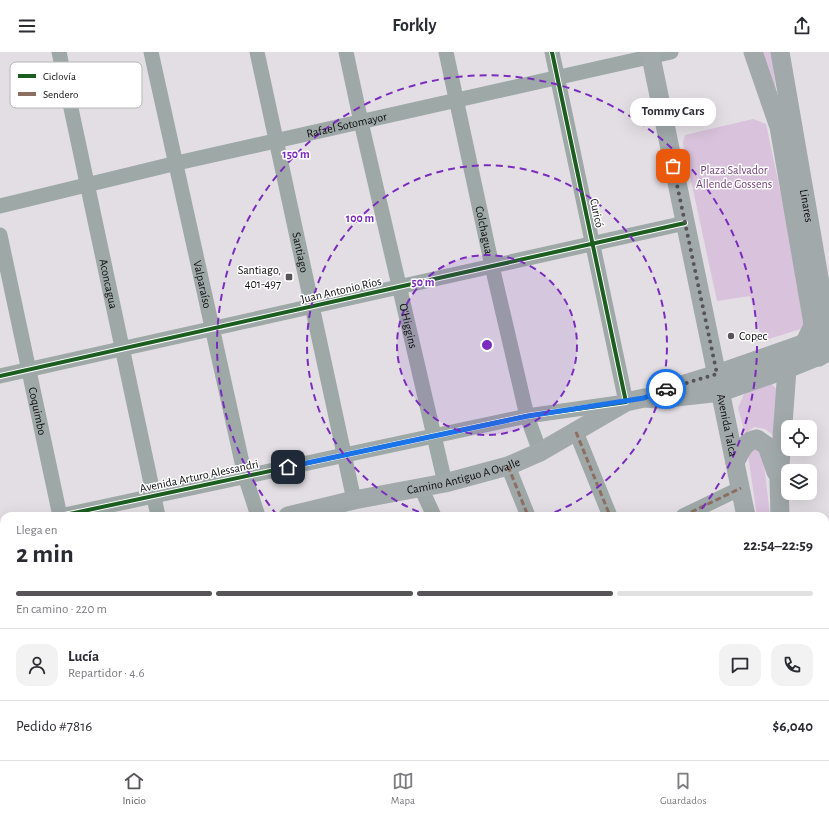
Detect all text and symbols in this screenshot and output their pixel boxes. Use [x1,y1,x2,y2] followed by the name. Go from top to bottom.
[16,15,38,37] icon: menu
[791,15,813,37] icon: share
[392,17,437,35] text: Forkly
[10,62,142,108] legend
[43,71,76,82] text: Ciclovía
[43,89,78,100] text: Sendero
[630,98,716,126] callout: Tommy Cars
[642,105,704,118] text: Tommy Cars
[305,110,388,140] street label: Rafael Sotomayor
[282,148,310,160] text: 150 m
[656,149,690,183] pin
[662,155,684,177] icon: bag
[696,164,772,190] park label: Plaza Salvador Allende Gossens
[798,188,815,223] street label: Linares
[588,197,606,229] street label: Curicó
[473,205,495,256] street label: Colchagua
[346,212,374,224] text: 100 m
[290,231,311,274] street label: Santiago
[97,258,120,310] street label: Aconcagua
[191,259,214,310] street label: Valparaíso
[238,264,281,290] place label: Santiago, 401-497
[284,272,294,282] marker: Santiago, 401-497
[299,275,383,305] street label: Juan Antonio Ríos
[412,276,435,288] text: 50 m
[397,302,419,350] street label: O'Higgins
[739,330,768,342] place label: Copec
[726,331,736,341] marker: Copec
[480,338,494,352] centre of rings
[646,369,686,409] courier
[655,378,677,400] icon: car
[27,386,49,436] street label: Coquimbo
[715,393,740,458] street label: Avenida Talca
[781,420,817,500] map controls
[781,420,817,456] button: locate
[271,450,305,484] pin
[277,456,299,478] icon: home
[406,456,522,496] street label: Camino Antiguo A Ovalle
[138,458,260,494] street label: Avenida Arturo Alessandri
[781,464,817,500] button: layers
[16,524,58,537] text: Llega en
[743,538,813,553] text: 22:54–22:59
[16,541,74,567] text: 2 min
[16,603,107,616] text: En camino · 220 m
[16,644,58,686] button: person
[719,644,761,686] button: chat
[771,644,813,686] button: phone
[68,649,99,664] text: Lucía
[68,667,145,680] text: Repartidor · 4.6
[16,719,92,734] text: Pedido #7816
[772,719,813,734] text: $6,040
[122,770,146,807] tab: Inicio
[391,770,415,807] tab: Mapa
[660,770,707,807] tab: Guardados

